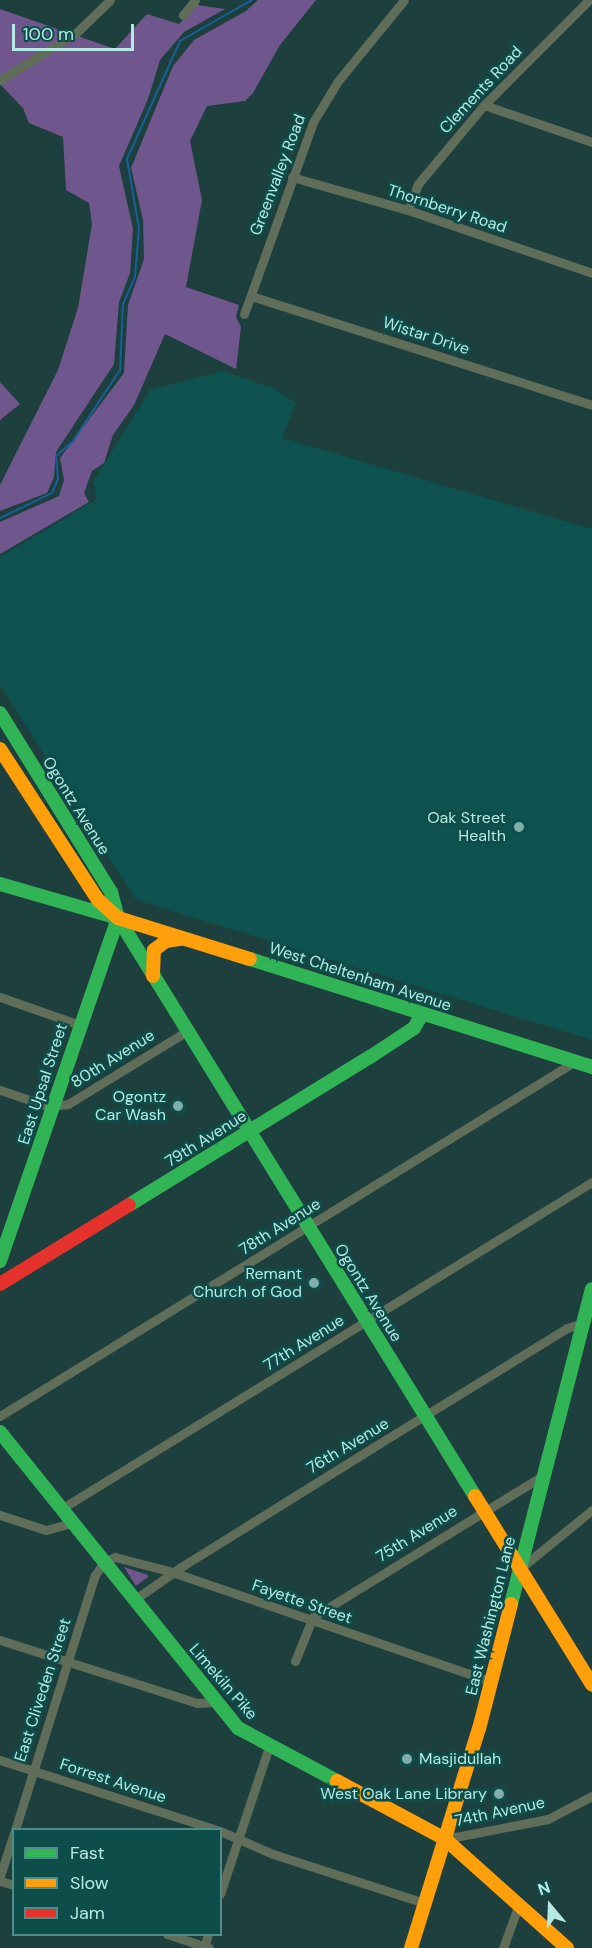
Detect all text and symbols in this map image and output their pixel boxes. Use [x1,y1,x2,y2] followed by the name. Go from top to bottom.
[15,12,136,50] scale bar
[23,22,74,46] text: 100 m
[436,42,526,138] street label: Clements Road
[246,112,310,238] street label: Greenvalley Road
[385,181,509,237] street label: Thornberry Road
[380,313,472,359] street label: Wistar Drive
[38,753,114,859] street label: Ogontz Avenue
[427,808,506,846] place label: Oak Street Health
[510,818,528,836] marker: Oak Street Health
[266,938,454,1016] street label: West Cheltenham Avenue
[14,1021,72,1147] street label: East Upsal Street
[68,1026,158,1092] street label: 80th Avenue
[95,1087,166,1125] place label: Ogontz Car Wash
[171,1099,185,1113] marker: Ogontz Car Wash
[162,1106,250,1172] street label: 79th Avenue
[236,1194,324,1260] street label: 78th Avenue
[330,1240,406,1346] street label: Ogontz Avenue
[193,1264,302,1302] place label: Remant Church of God
[307,1276,321,1290] marker: Remant Church of God
[260,1311,348,1375] street label: 77th Avenue
[304,1414,392,1478] street label: 76th Avenue
[373,1501,461,1567] street label: 75th Avenue
[462,1535,520,1697] street label: East Washington Lane
[249,1576,355,1628] street label: Fayette Street
[11,1616,75,1764] street label: East Cliveden Street
[185,1640,261,1724] street label: Limekiln Pike
[419,1749,501,1769] place label: Masjidullah
[400,1752,414,1766] marker: Masjidullah
[57,1755,169,1807] street label: Forrest Avenue
[320,1784,487,1804] place label: West Oak Lane Library
[492,1787,506,1801] marker: West Oak Lane Library
[453,1793,547,1831] street label: 74th Avenue
[12,1828,222,1936] legend
[70,1841,105,1865] text: Fast
[70,1871,109,1895] text: Slow
[520,1876,580,1936] north arrow
[535,1877,553,1900] text: N
[70,1901,105,1925] text: Jam

